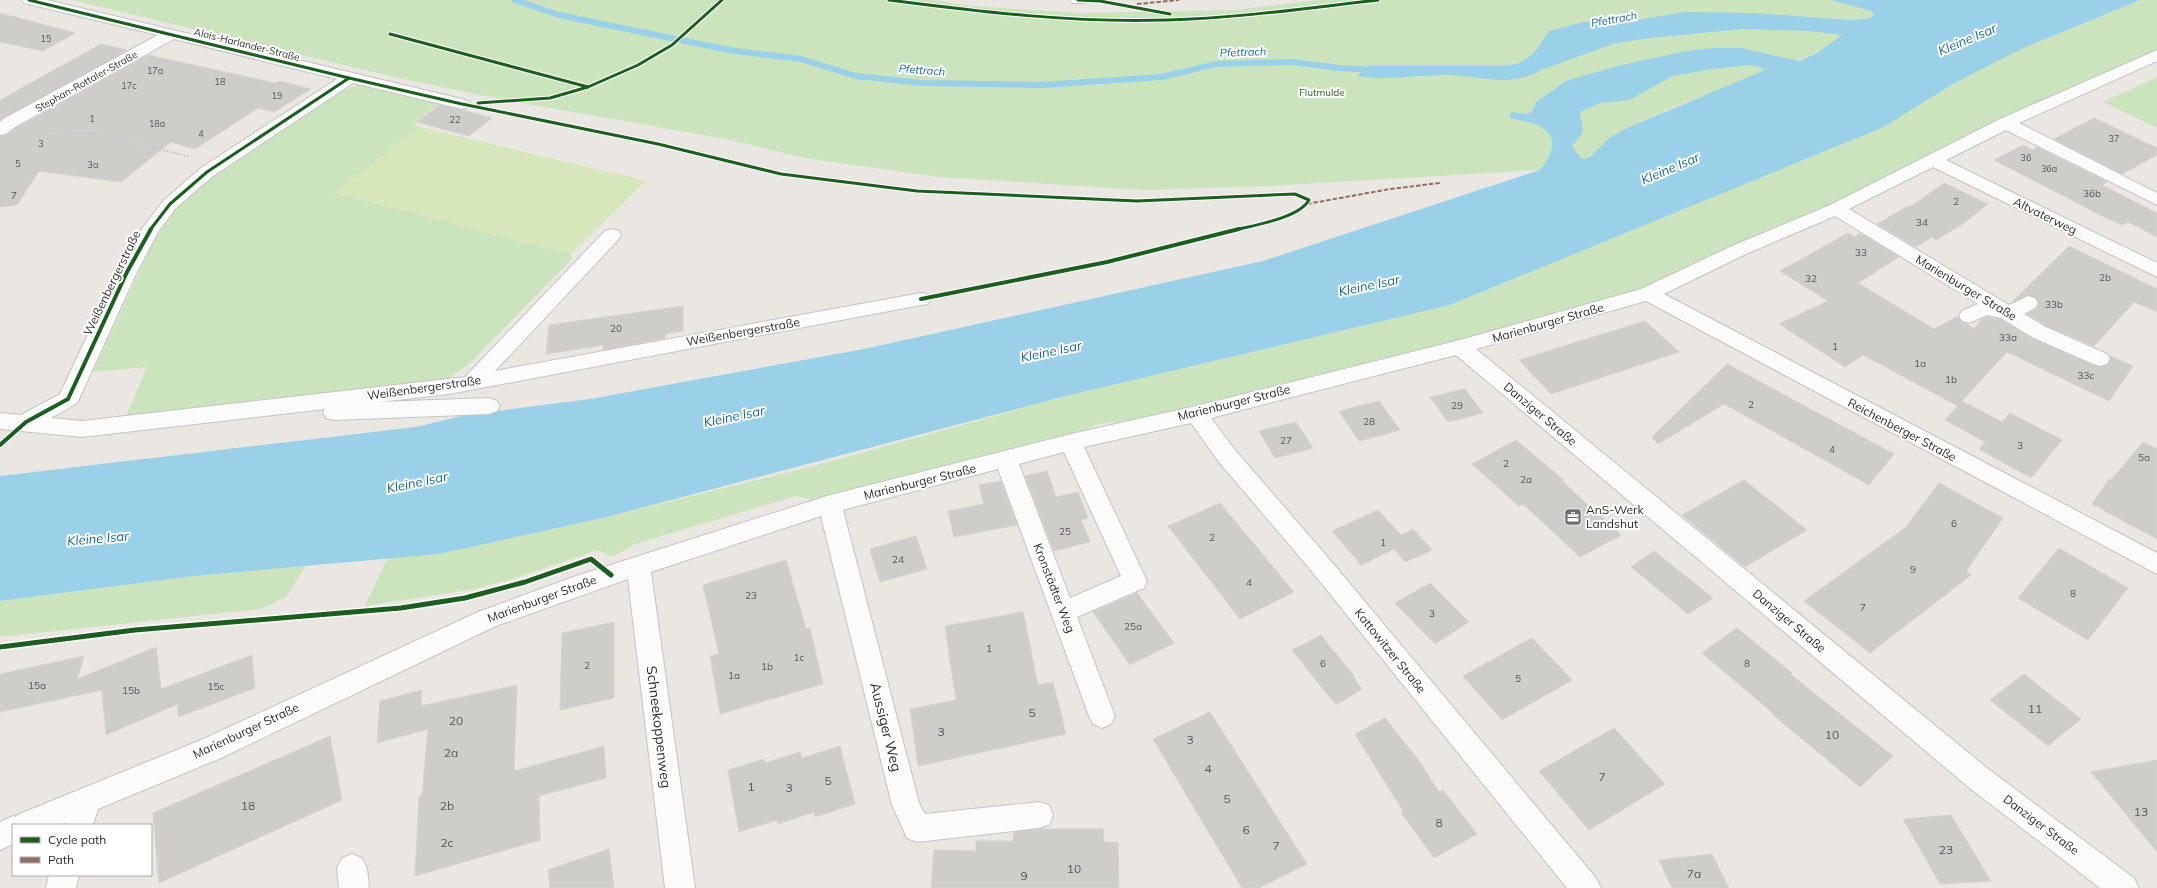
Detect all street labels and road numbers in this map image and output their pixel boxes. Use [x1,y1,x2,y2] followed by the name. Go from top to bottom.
[193,25,301,64] street label: Alois-Harlander-Straße
[33,48,140,115] street label: Stephan-Rottaler-Straße
[2011,194,2079,237] street label: Altvaterweg
[80,228,143,338] street label: Weißenbergerstraße
[1913,251,2020,324] street label: Marienburger Straße
[1490,299,1605,346] street label: Marienburger Straße
[685,314,801,349] street label: Weißenbergerstraße
[366,372,482,403] street label: Weißenbergerstraße
[1501,379,1580,449] street label: Danziger Straße
[1176,381,1292,424] street label: Marienburger Straße
[1845,395,1959,464] street label: Reichenberger Straße
[862,460,978,503] street label: Marienburger Straße
[1030,541,1078,635] street label: Kronstädter Weg
[485,572,599,625] street label: Marienburger Straße
[1750,586,1829,656] street label: Danziger Straße
[1352,605,1429,696] street label: Kattowitzer Straße
[643,665,675,789] street label: Schneekoppenweg
[866,681,906,773] street label: Aussiger Weg
[190,699,301,762] street label: Marienburger Straße
[2001,791,2082,858] street label: Danziger Straße

